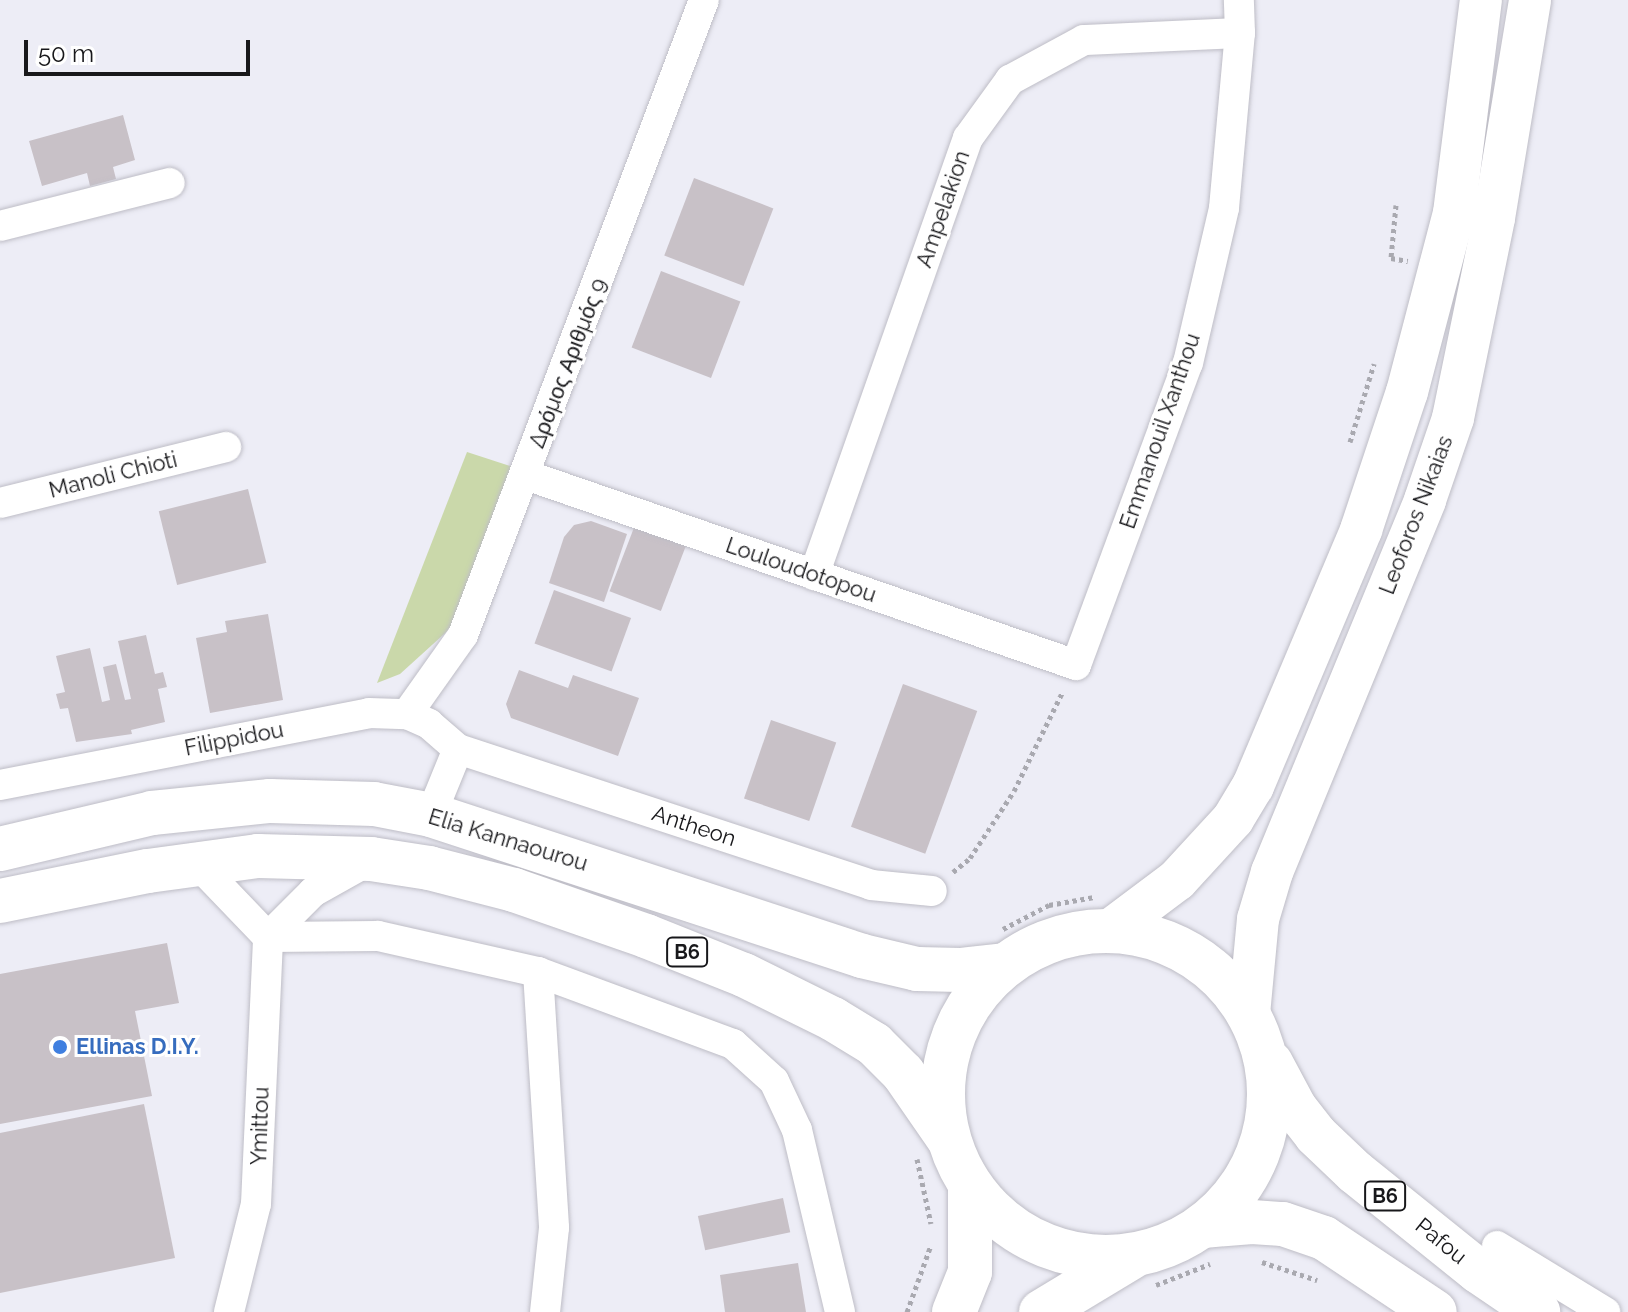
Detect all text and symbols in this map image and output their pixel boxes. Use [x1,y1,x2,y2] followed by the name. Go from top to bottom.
[28,24,254,74] scale bar
[38,39,94,68] text: 50 m
[911,147,975,271] street label: Ampelakion
[524,274,612,452] street label: Δρόμος Αριθμός 9
[1114,329,1206,533] street label: Emmanouil Xanthou
[1374,432,1458,598] street label: Leoforos Nikaias
[46,446,180,504] street label: Manoli Chioti
[722,532,880,608] street label: Louloudotopou
[182,716,286,762] street label: Filippidou
[649,800,739,852] street label: Antheon
[425,803,591,877] street label: Elia Kannaourou
[665,936,709,968] road number: B6
[76,1034,199,1060] place label: Ellinas D.I.Y.
[51,1038,69,1056] marker: Ellinas D.I.Y.
[245,1086,275,1166] street label: Ymittou
[1363,1180,1407,1212] road number: B6
[1410,1212,1472,1270] street label: Pafou

